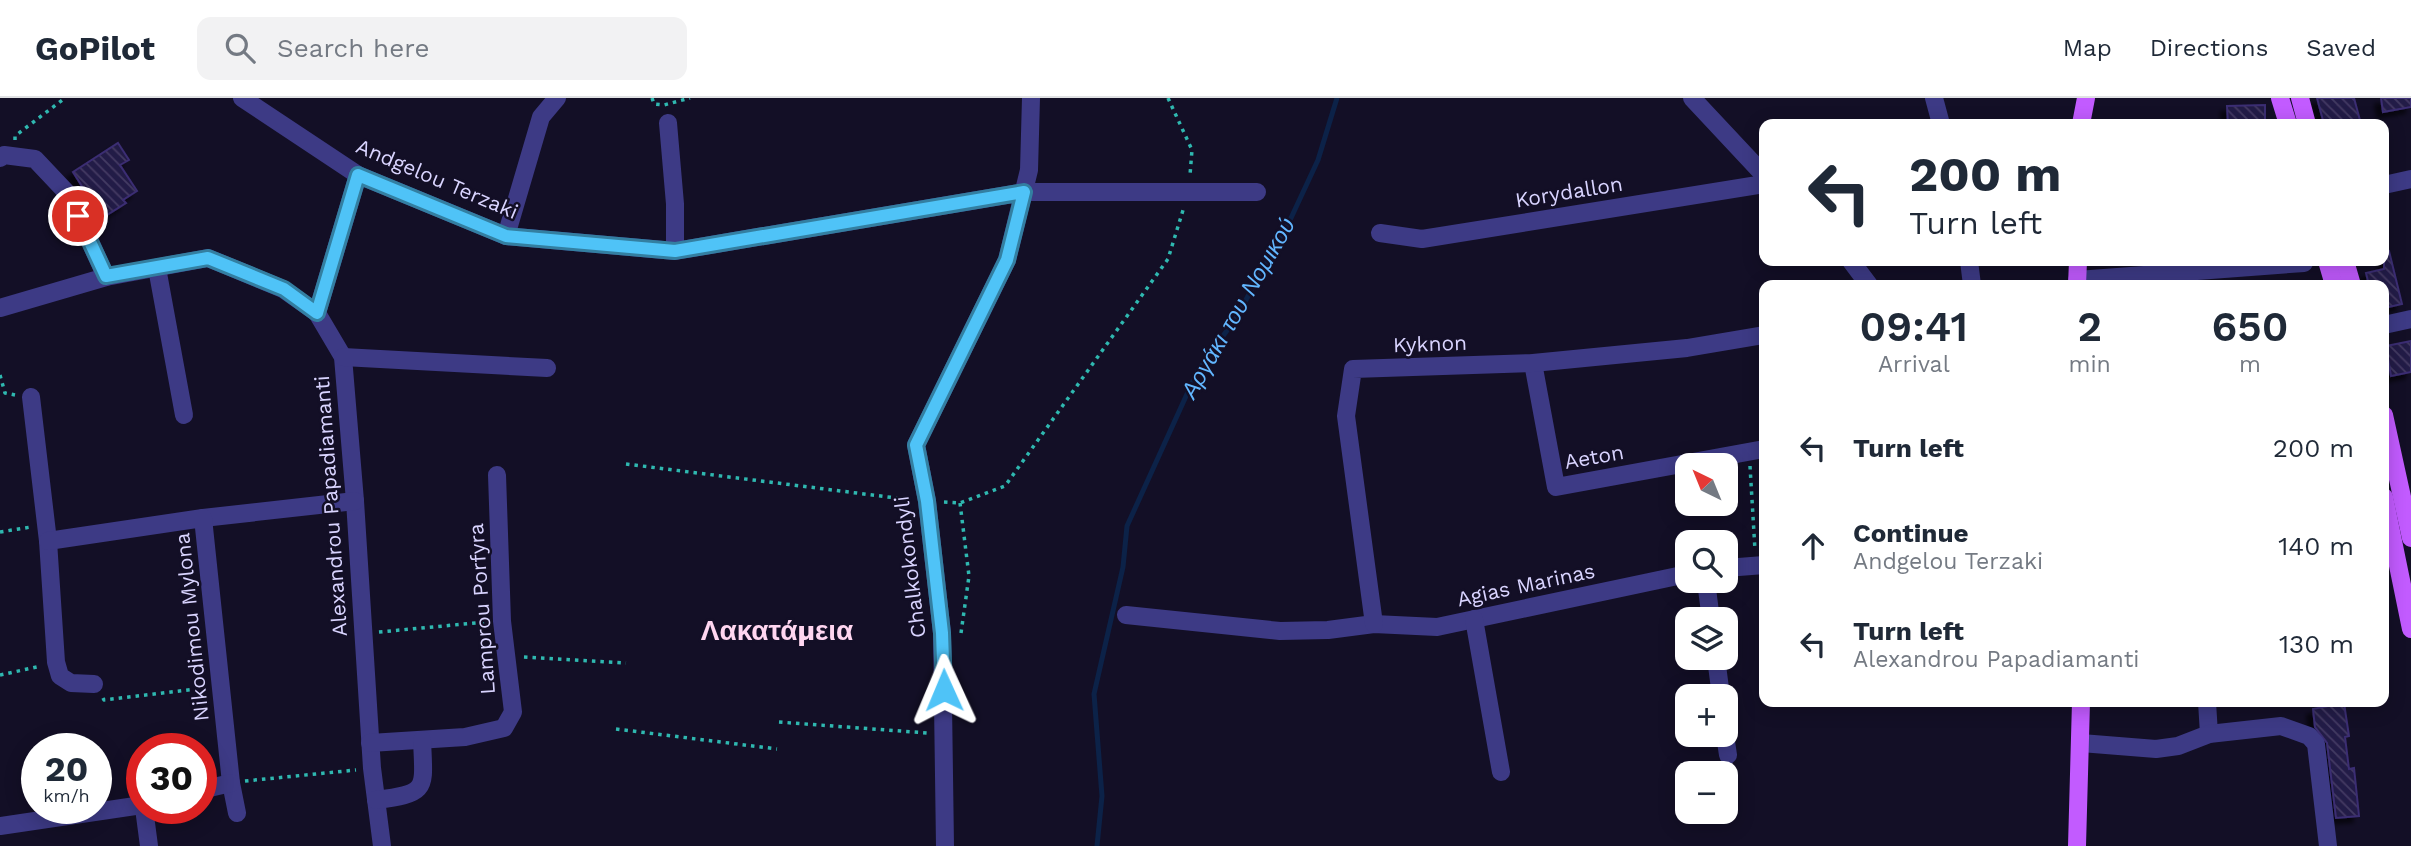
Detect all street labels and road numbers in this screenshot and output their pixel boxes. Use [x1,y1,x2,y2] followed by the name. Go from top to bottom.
[352,133,522,224] street label: Andgelou Terzaki
[1513,171,1624,212] street label: Korydallon
[1392,330,1467,357] street label: Kyknon
[309,375,352,637] street label: Alexandrou Papadiamanti
[1562,439,1626,474] street label: Aeton
[888,495,931,640] street label: Chalkokondyli
[463,522,500,696] street label: Lamprou Porfyra
[169,532,214,722] street label: Nikodimou Mylona
[1455,558,1597,611] street label: Agias Marinas

